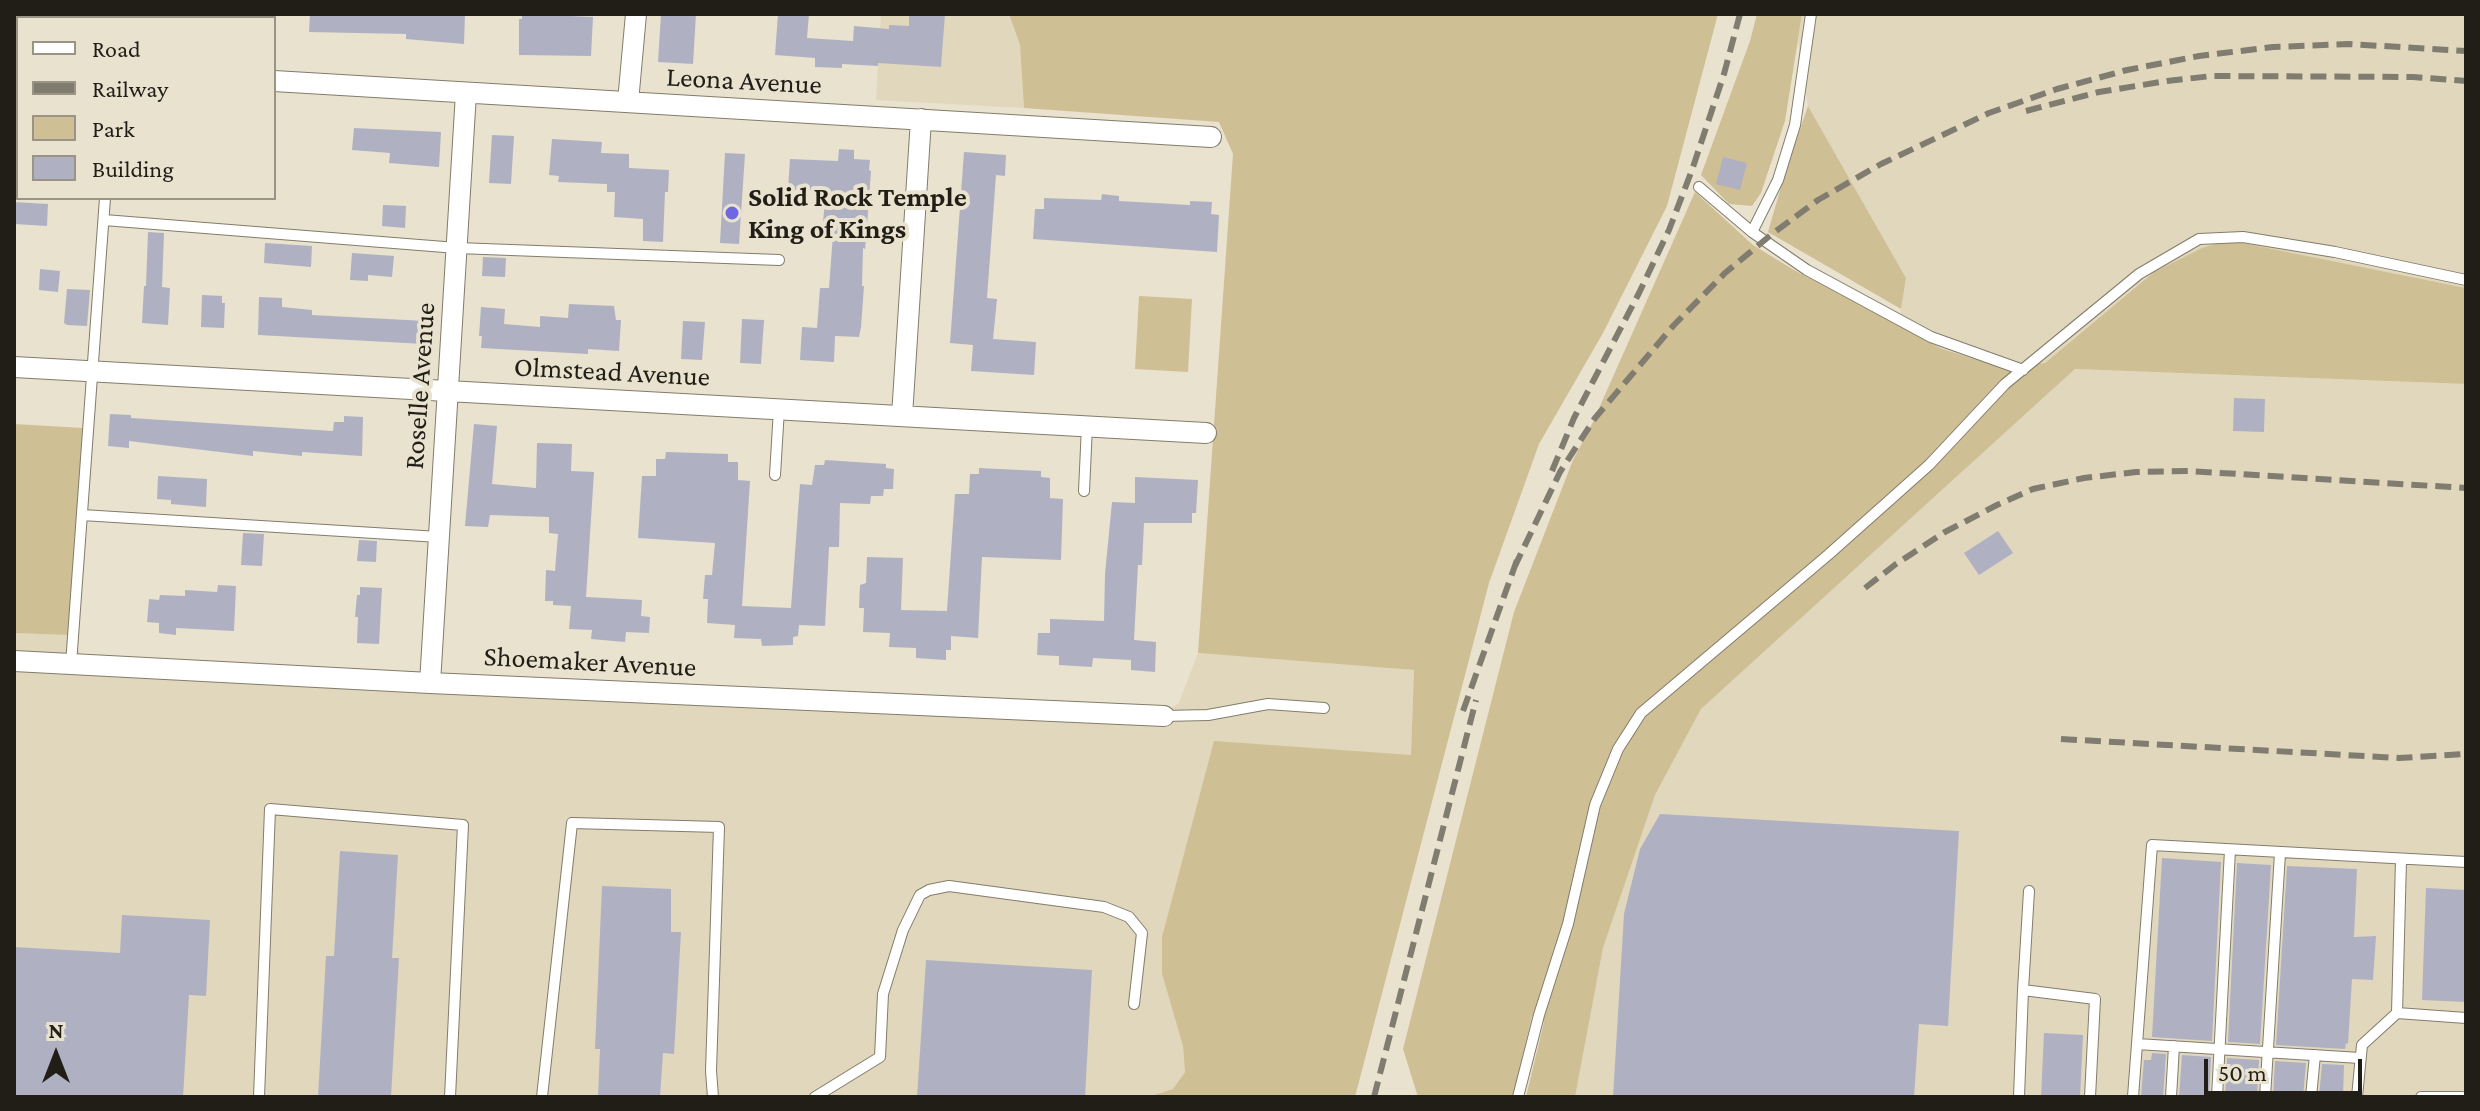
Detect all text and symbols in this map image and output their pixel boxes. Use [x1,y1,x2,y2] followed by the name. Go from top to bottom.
[16,16,276,200] legend
[92,35,141,62] text: Road
[665,60,823,102] street label: Leona Avenue
[92,75,168,102] text: Railway
[92,115,135,142] text: Park
[92,155,174,182] text: Building
[748,180,967,246] place label: Solid Rock Temple King of Kings
[723,204,741,222] marker: Solid Rock Temple King of Kings
[397,301,443,471] street label: Roselle Avenue
[513,350,711,394] street label: Olmstead Avenue
[483,640,697,684] street label: Shoemaker Avenue
[16,1015,96,1095] north arrow
[49,1018,64,1043] text: N
[2208,1043,2366,1093] scale bar
[2218,1059,2267,1086] text: 50 m

